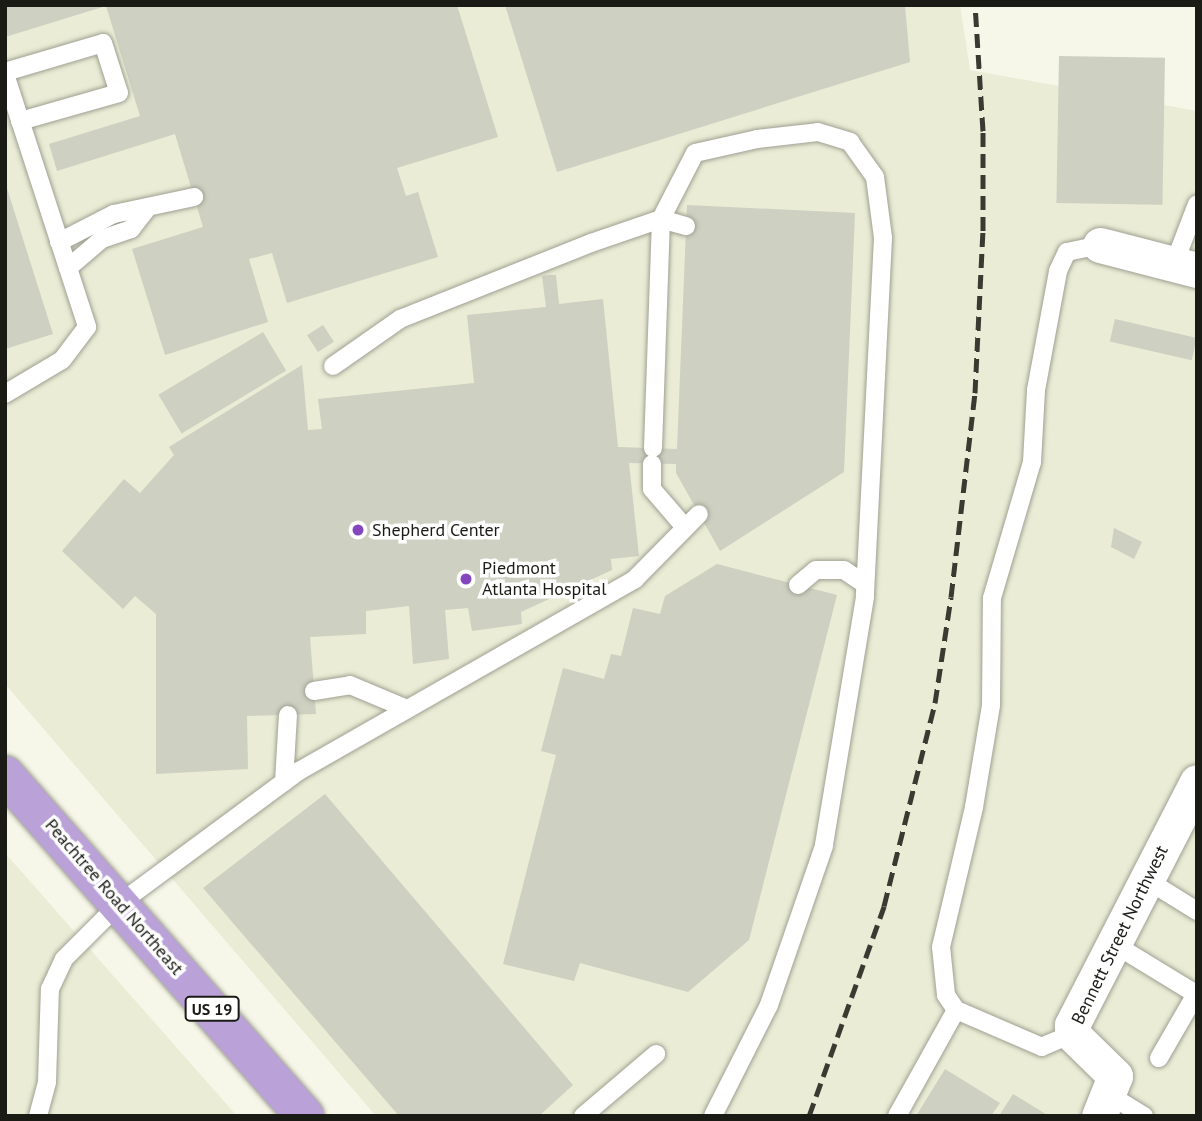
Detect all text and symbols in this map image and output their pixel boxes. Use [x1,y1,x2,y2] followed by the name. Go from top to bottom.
[372,519,500,541] place label: Shepherd Center
[350,522,366,538] marker: Shepherd Center
[482,558,606,600] place label: Piedmont Atlanta Hospital
[456,569,476,589] marker: Piedmont Atlanta Hospital
[40,815,188,979] street label: Peachtree Road Northeast
[1067,842,1173,1028] street label: Bennett Street Northwest
[184,996,240,1021] road number: US 19

